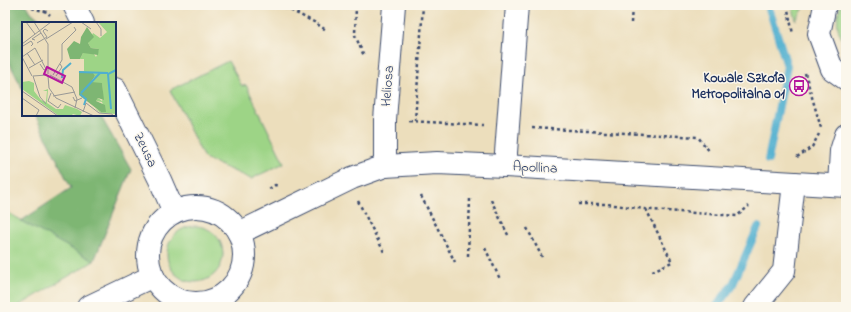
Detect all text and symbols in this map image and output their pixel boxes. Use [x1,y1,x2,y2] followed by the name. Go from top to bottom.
[22,22,116,116] inset map
[376,65,400,107] street label: Heliosa
[691,68,786,105] place label: Kowale Szkoła Metropolitalna 01
[788,75,810,97] bus stop icon: Kowale Szkoła Metropolitalna 01
[127,129,163,171] street label: Zeusa
[512,156,558,180] street label: Apollina

